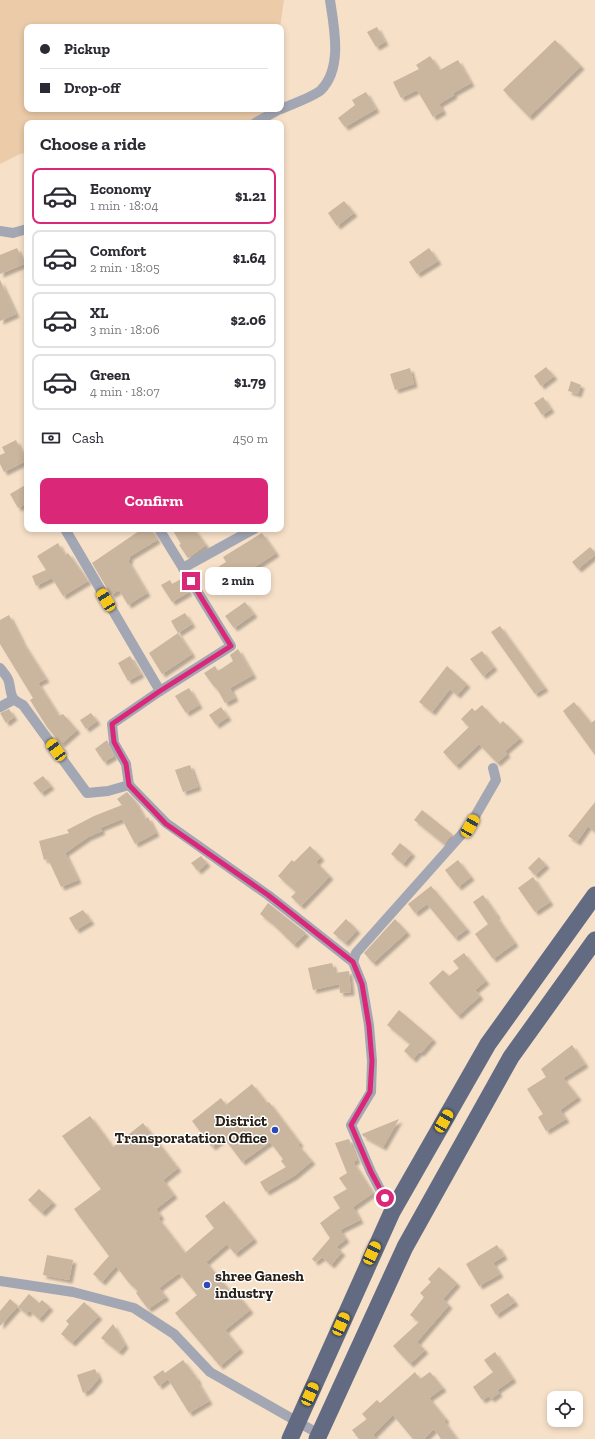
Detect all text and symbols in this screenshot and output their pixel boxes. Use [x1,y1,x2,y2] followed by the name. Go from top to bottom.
[64,40,110,58] text: Pickup
[64,79,120,97] text: Drop-off
[40,133,146,155] text: Choose a ride
[42,178,78,214] icon: car
[90,180,151,198] text: Economy
[235,187,266,205] text: $1.21
[90,198,158,213] text: 1 min · 18:04
[42,240,78,276] icon: car
[90,242,146,260] text: Comfort
[233,249,266,267] text: $1.64
[90,260,160,275] text: 2 min · 18:05
[42,302,78,338] icon: car
[90,304,108,322] text: XL
[230,311,266,329] text: $2.06
[90,322,160,337] text: 3 min · 18:06
[42,364,78,400] icon: car
[90,366,130,384] text: Green
[234,373,266,391] text: $1.79
[90,384,160,399] text: 4 min · 18:07
[40,427,62,449] icon: cash
[72,429,104,447] text: Cash
[233,431,268,446] text: 450 m
[40,478,268,524] button: Confirm
[205,567,271,595] callout: 2 min
[182,572,200,590] route end
[222,573,254,588] text: 2 min
[95,587,117,613] car
[44,737,68,763] car
[459,813,481,839] car
[433,1108,455,1134] car
[115,1112,268,1147] place label: District Transporatation Office
[270,1125,280,1135] marker: District Transporatation Office
[376,1189,394,1207] route start
[361,1240,383,1266] car
[215,1267,304,1302] place label: shree Ganesh industry
[202,1280,212,1290] marker: shree Ganesh industry
[331,1311,351,1337] car
[300,1381,320,1407] car
[547,1391,583,1427] map controls
[547,1391,583,1427] button: locate

